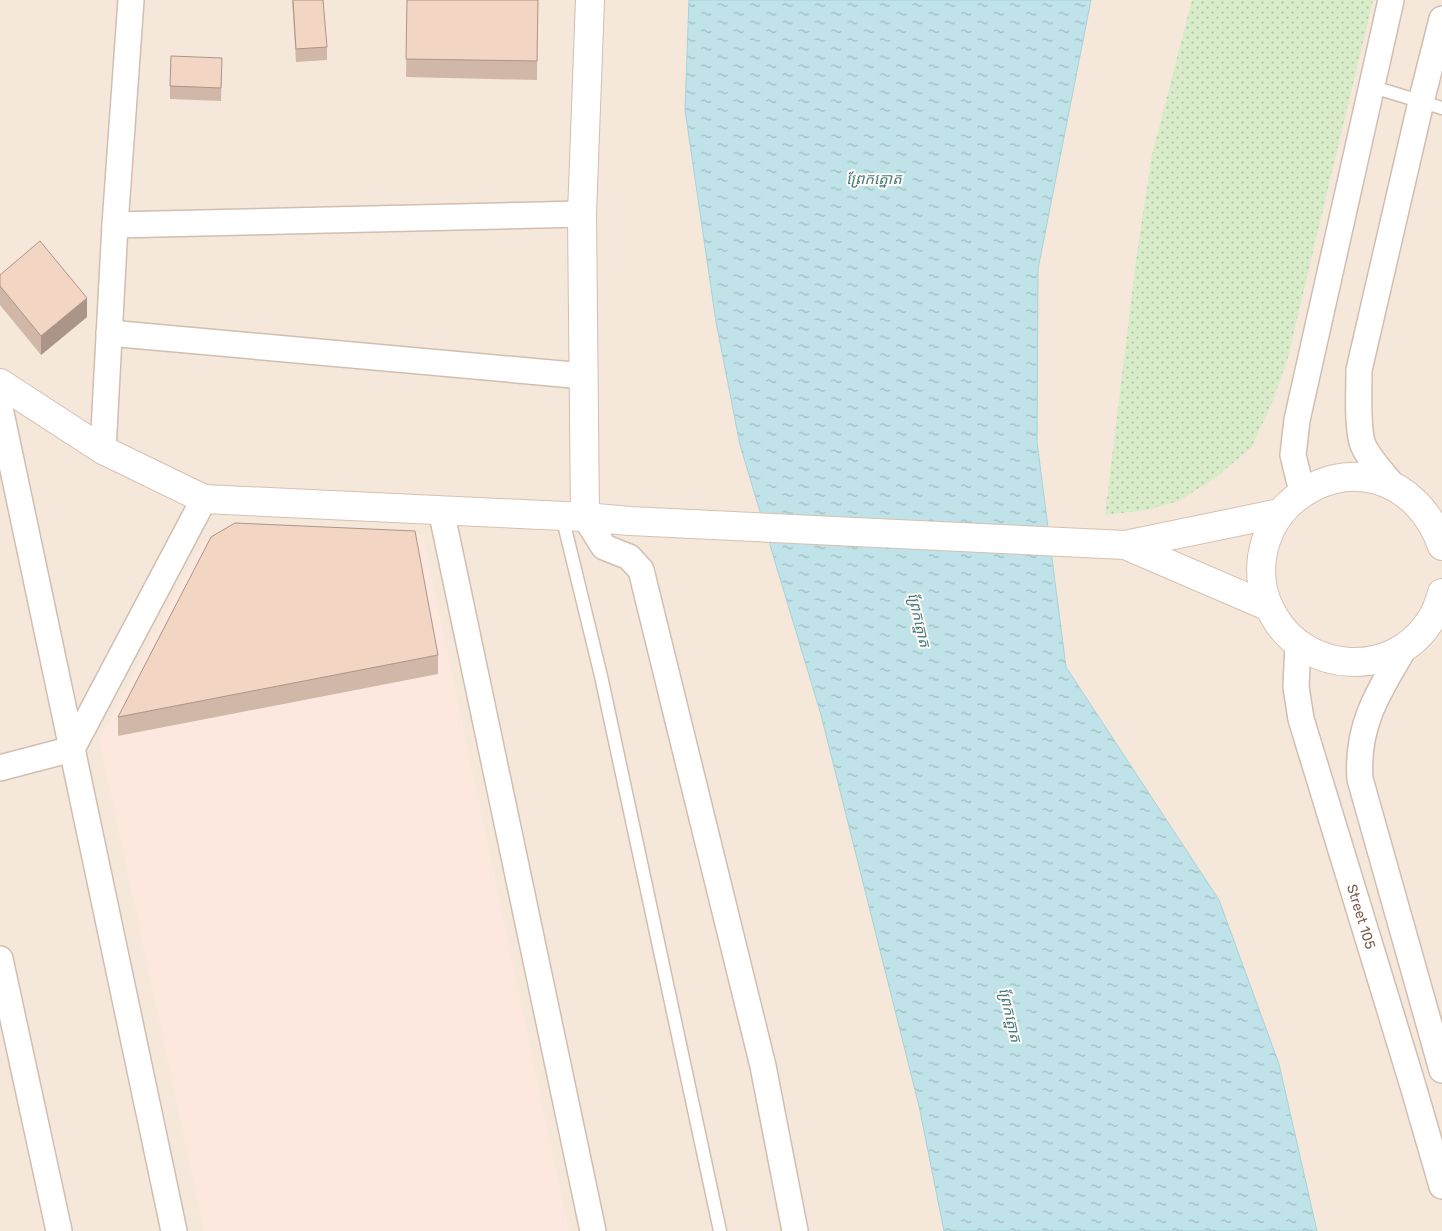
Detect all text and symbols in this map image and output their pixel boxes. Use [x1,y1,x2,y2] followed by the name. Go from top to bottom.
[846,170,903,188] water label: ព្រែកត្នោត
[904,591,934,651] water label: ព្រែកត្នោត
[1343,882,1379,951] street label: Street 105
[995,986,1025,1046] water label: ព្រែកត្នោត

